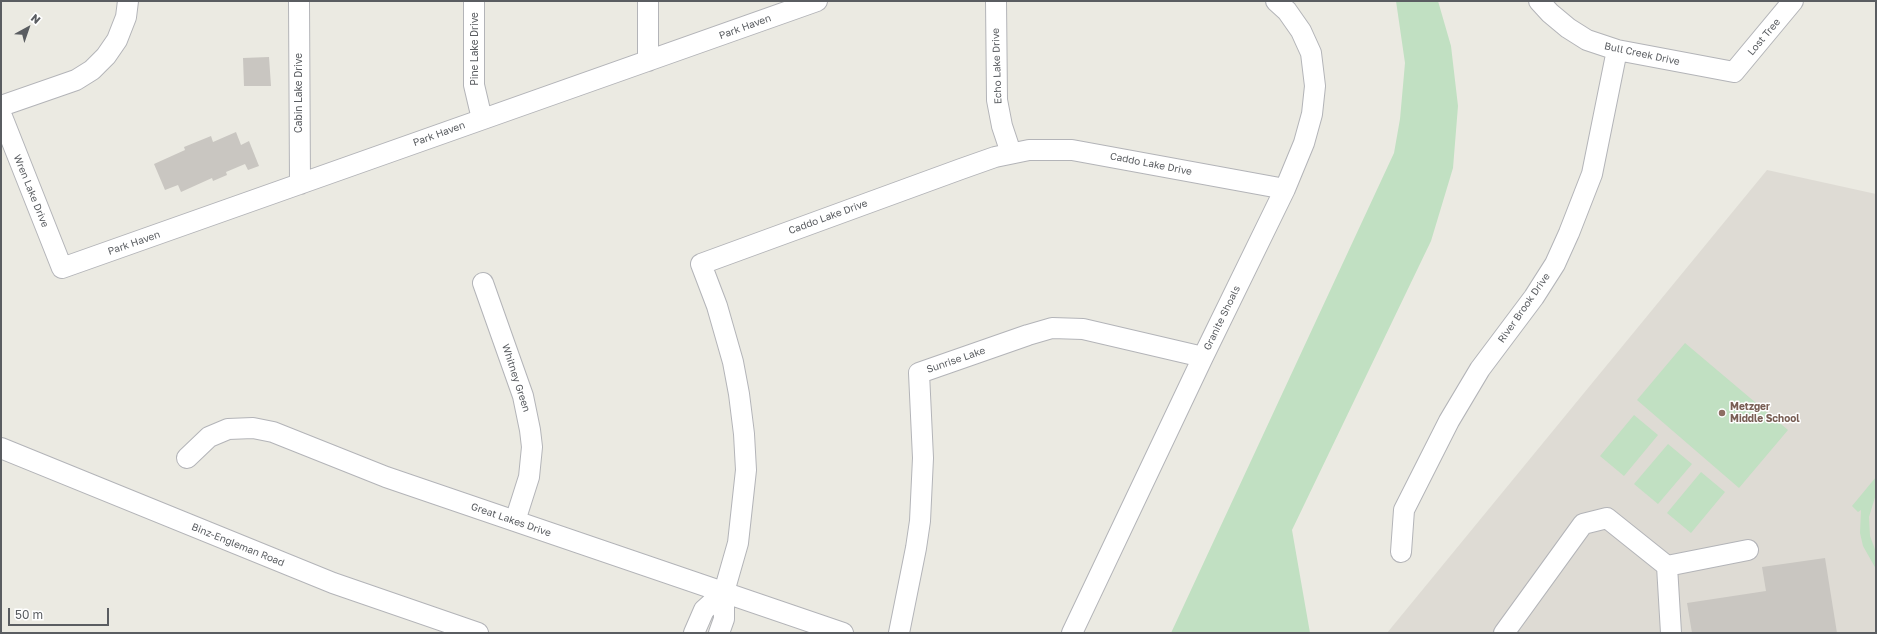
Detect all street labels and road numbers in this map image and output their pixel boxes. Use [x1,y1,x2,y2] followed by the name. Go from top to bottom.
[469,12,481,86] street label: Pine Lake Drive
[717,12,773,42] street label: Park Haven
[1745,16,1783,58] street label: Lost Tree
[990,28,1004,104] street label: Echo Lake Drive
[1603,40,1681,68] street label: Bull Creek Drive
[293,53,305,133] street label: Cabin Lake Drive
[411,119,467,149] street label: Park Haven
[1109,150,1193,178] street label: Caddo Lake Drive
[11,153,51,229] street label: Wren Lake Drive
[787,197,869,237] street label: Caddo Lake Drive
[106,228,162,258] street label: Park Haven
[1495,271,1553,345] street label: River Brook Drive
[1201,284,1243,352] street label: Granite Shoals
[499,342,533,414] street label: Whitney Green
[925,344,987,376] street label: Sunrise Lake
[469,501,553,539] street label: Great Lakes Drive
[190,521,286,569] street label: Binz-Engleman Road

